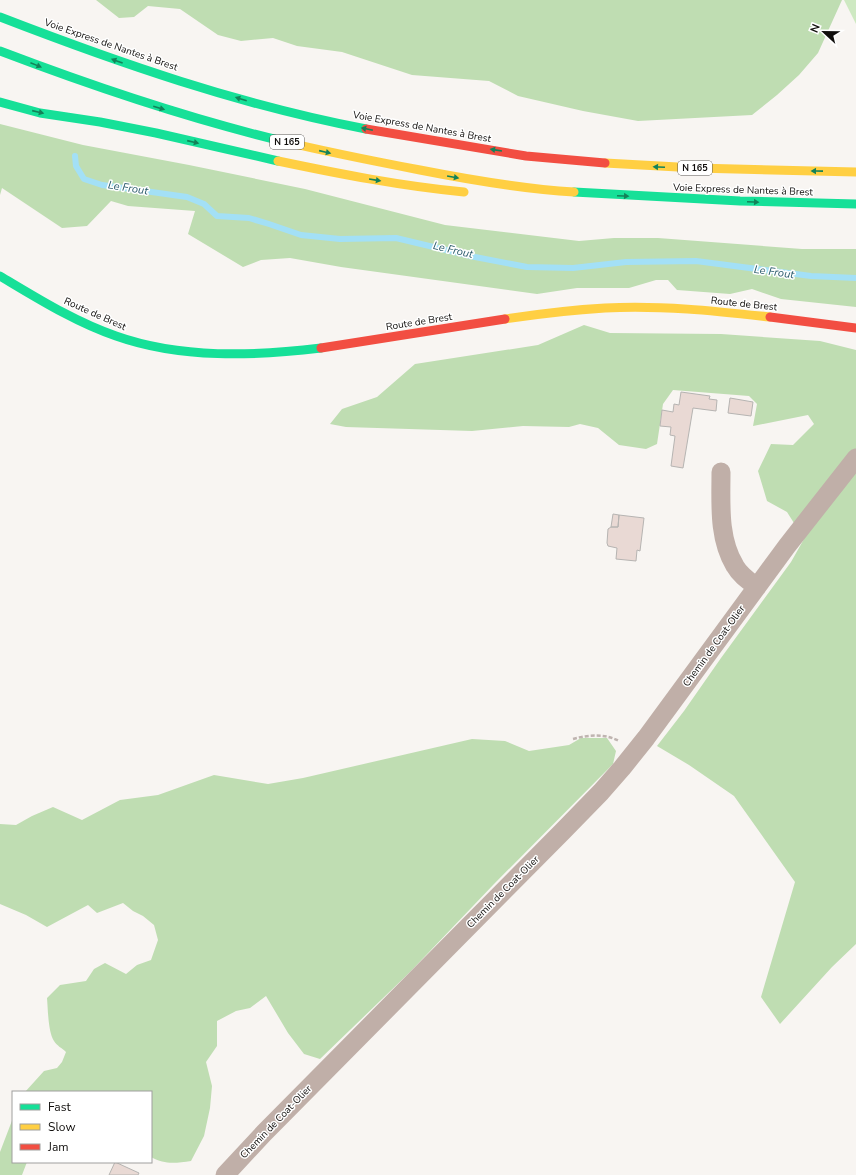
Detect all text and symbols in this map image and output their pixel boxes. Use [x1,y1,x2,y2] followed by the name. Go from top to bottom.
[804,12,844,52] north arrow
[42,15,180,75] street label: Voie Express de Nantes à Brest
[807,22,824,35] text: N
[110,57,122,63] one-way arrow
[31,62,42,68] one-way arrow
[235,96,247,102] one-way arrow
[153,105,165,111] one-way arrow
[351,108,493,146] street label: Voie Express de Nantes à Brest
[32,109,44,115] one-way arrow
[361,126,374,132] one-way arrow
[270,135,304,149] road number: N 165
[187,139,199,145] one-way arrow
[490,147,502,153] one-way arrow
[319,149,331,155] one-way arrow
[678,161,712,175] road number: N 165
[653,163,665,170] one-way arrow
[810,168,823,174] one-way arrow
[447,174,459,180] one-way arrow
[107,177,150,199] water label: Le Frout
[369,177,381,183] one-way arrow
[672,181,814,199] street label: Voie Express de Nantes à Brest
[617,192,629,199] one-way arrow
[747,198,759,205] one-way arrow
[432,238,476,262] water label: Le Frout
[753,262,796,282] water label: Le Frout
[62,294,129,334] street label: Route de Brest
[710,294,778,314] street label: Route de Brest
[385,310,454,334] street label: Route de Brest
[680,602,749,689] street label: Chemin de Coat-Olier
[464,852,543,931] street label: Chemin de Coat-Olier
[237,1082,315,1162] street label: Chemin de Coat-Olier
[12,1091,152,1163] legend
[48,1099,71,1115] text: Fast
[48,1119,76,1135] text: Slow
[47,1139,69,1155] text: Jam

